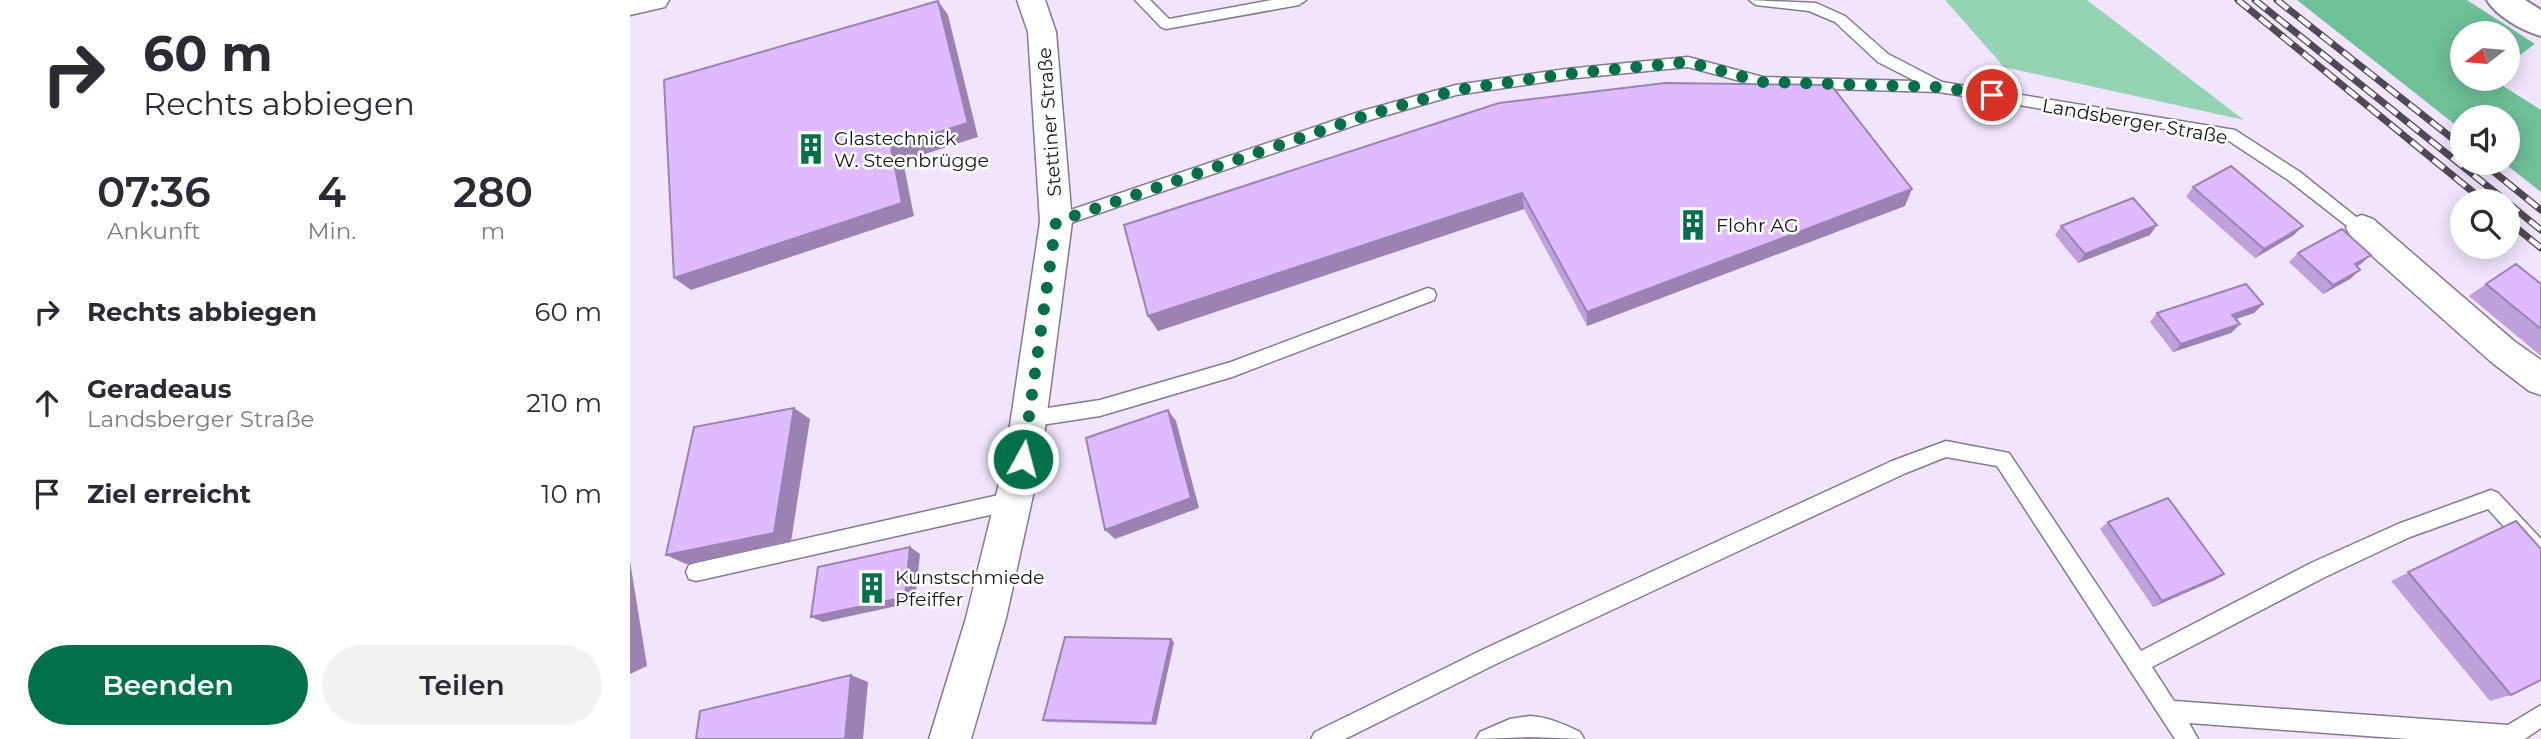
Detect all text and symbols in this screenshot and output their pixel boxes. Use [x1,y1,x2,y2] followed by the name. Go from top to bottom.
[2450,21,2520,91] north arrow
[2450,21,2520,259] map controls
[143,24,273,83] text: 60 m
[28,28,119,119] icon: right
[1033,47,1066,197] street label: Stettiner Straße
[1962,65,2022,125] pin
[1973,76,2011,114] icon: arrive
[143,84,415,123] text: Rechts abbiegen
[2040,94,2229,149] street label: Landsberger Straße
[2450,105,2520,175] button: sound
[834,127,989,172] place label: Glastechnick W. Steenbrügge
[794,132,828,166] building icon: Glastechnick W. Steenbrügge
[97,166,211,218] text: 07:36
[318,166,346,218] text: 4
[453,166,533,218] text: 280
[2450,189,2520,259] button: search
[1676,208,1710,242] building icon: Flohr AG
[1716,214,1799,237] place label: Flohr AG
[107,217,201,245] text: Ankunft
[308,217,356,245] text: Min.
[481,217,505,245] text: m
[28,293,66,331] icon: right
[87,296,317,328] text: Rechts abbiegen
[535,296,602,328] text: 60 m
[87,373,232,405] text: Geradeaus
[28,384,66,422] icon: ahead
[526,387,602,419] text: 210 m
[87,405,314,433] text: Landsberger Straße
[986,422,1060,496] position arrow
[28,475,66,513] icon: arrive
[87,478,251,510] text: Ziel erreicht
[541,478,602,510] text: 10 m
[895,566,1045,611] place label: Kunstschmiede Pfeiffer
[855,571,889,605] building icon: Kunstschmiede Pfeiffer
[28,645,308,725] button: Beenden
[322,645,602,725] button: Teilen

